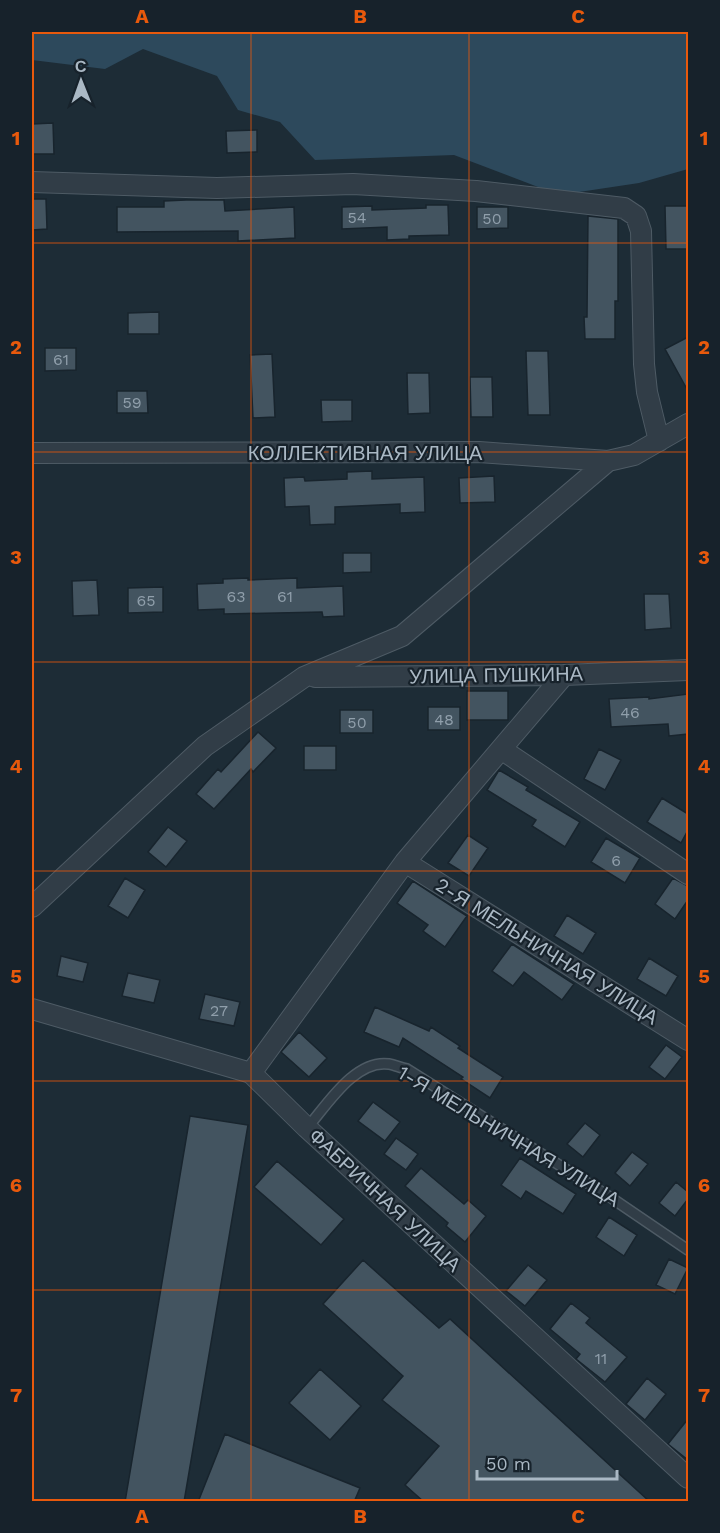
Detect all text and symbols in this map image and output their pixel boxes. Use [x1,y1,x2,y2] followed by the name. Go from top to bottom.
[135,4,149,28] text: A
[353,4,367,28] text: B
[571,4,585,28] text: C
[51,51,111,111] north arrow
[75,57,87,76] text: С
[12,126,20,150] text: 1
[700,126,708,150] text: 1
[347,208,367,227] house number: 54
[482,209,502,228] house number: 50
[10,335,22,359] text: 2
[698,335,710,359] text: 2
[53,350,69,369] house number: 61
[122,393,142,412] house number: 59
[248,441,483,465] street label: КОЛЛЕКТИВНАЯ УЛИЦА
[10,545,22,569] text: 3
[698,545,710,569] text: 3
[226,587,246,606] house number: 63
[277,587,293,606] house number: 61
[136,591,156,610] house number: 65
[409,661,584,689] street label: УЛИЦА ПУШКИНА
[620,703,640,722] house number: 46
[434,710,454,729] house number: 48
[347,713,367,732] house number: 50
[10,754,23,778] text: 4
[698,754,711,778] text: 4
[611,851,621,870] house number: 6
[431,873,663,1030] street label: 2-Я МЕЛЬНИЧНАЯ УЛИЦА
[10,964,22,988] text: 5
[698,964,710,988] text: 5
[210,1001,228,1020] house number: 27
[394,1060,625,1212] street label: 1-Я МЕЛЬНИЧНАЯ УЛИЦА
[304,1123,466,1277] street label: ФАБРИЧНАЯ УЛИЦА
[10,1173,22,1197] text: 6
[698,1173,710,1197] text: 6
[595,1349,607,1368] house number: 11
[10,1383,22,1407] text: 7
[698,1383,710,1407] text: 7
[477,1443,616,1481] scale bar
[486,1453,531,1474] text: 50 m
[135,1504,149,1528] text: A
[353,1504,367,1528] text: B
[571,1504,585,1528] text: C

